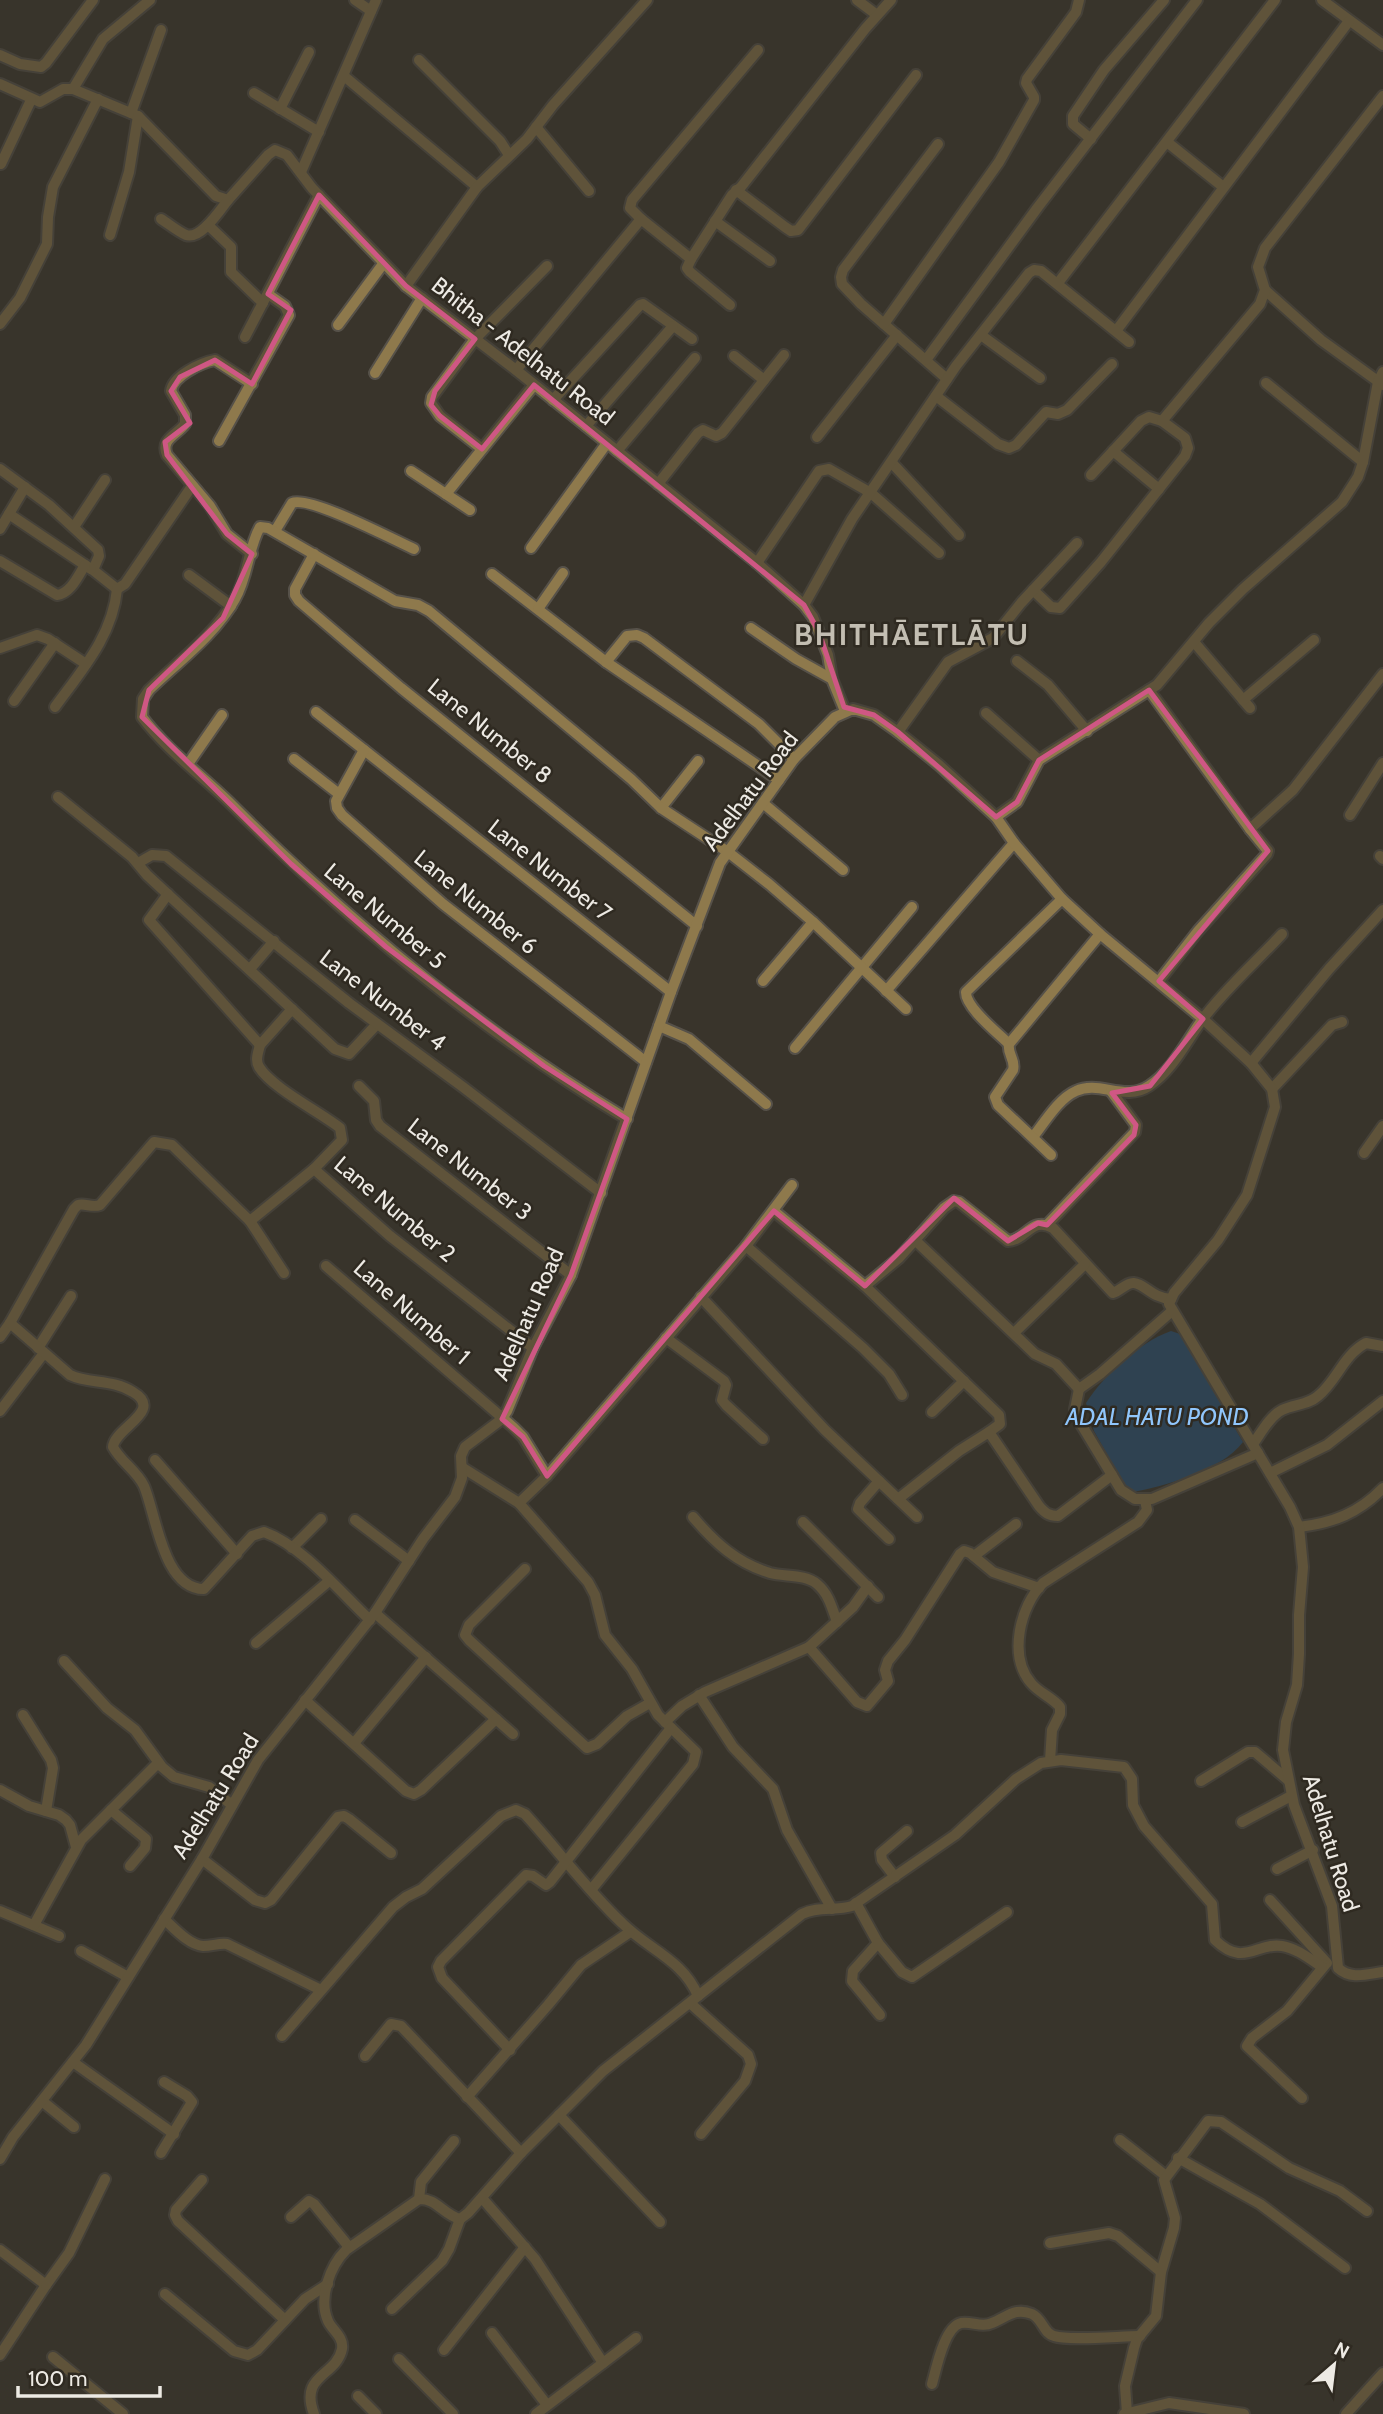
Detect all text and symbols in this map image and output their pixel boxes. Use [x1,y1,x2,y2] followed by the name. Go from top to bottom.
[426,271,620,431] street label: Bhitha - Adelhatu Road
[794,616,1030,653] district label: BHITHĀETLĀTU
[422,672,558,790] street label: Lane Number 8
[696,726,804,856] street label: Adelhatu Road
[483,813,618,927] street label: Lane Number 7
[409,844,543,960] street label: Lane Number 6
[319,857,451,975] street label: Lane Number 5
[314,943,452,1057] street label: Lane Number 4
[402,1112,538,1226] street label: Lane Number 3
[329,1150,461,1268] street label: Lane Number 2
[486,1243,570,1385] street label: Adelhatu Road
[348,1254,476,1370] street label: Lane Number 1
[1064,1402,1249,1431] water label: ADAL HATU POND
[165,1728,265,1864] street label: Adelhatu Road
[1297,1771,1365,1915] street label: Adelhatu Road
[1299,2330,1369,2400] north arrow
[1330,2337,1353,2364] text: N
[18,2354,159,2398] scale bar
[28,2366,87,2391] text: 100 m

